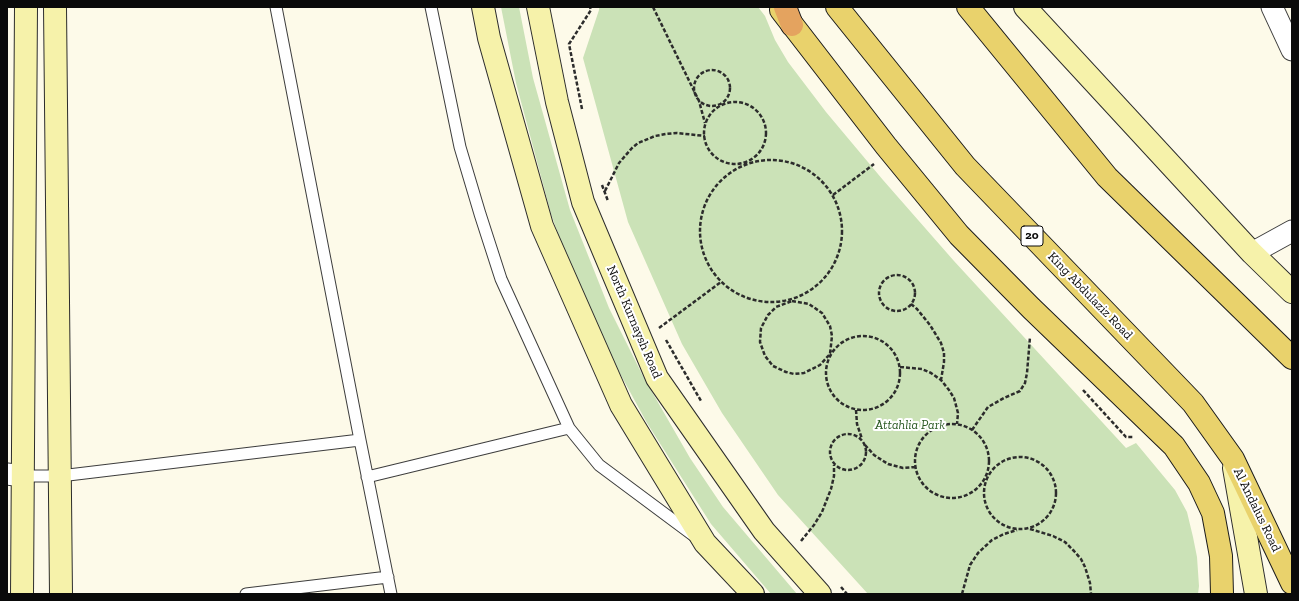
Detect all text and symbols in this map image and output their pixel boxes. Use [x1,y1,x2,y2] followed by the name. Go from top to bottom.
[1021,226,1043,246] road number: 20
[1044,249,1136,343] street label: King Abdulaziz Road
[603,263,665,381] street label: North Kurnaysh Road
[875,417,945,433] park label: Attahlia Park
[1230,465,1284,555] street label: Al Andalus Road

